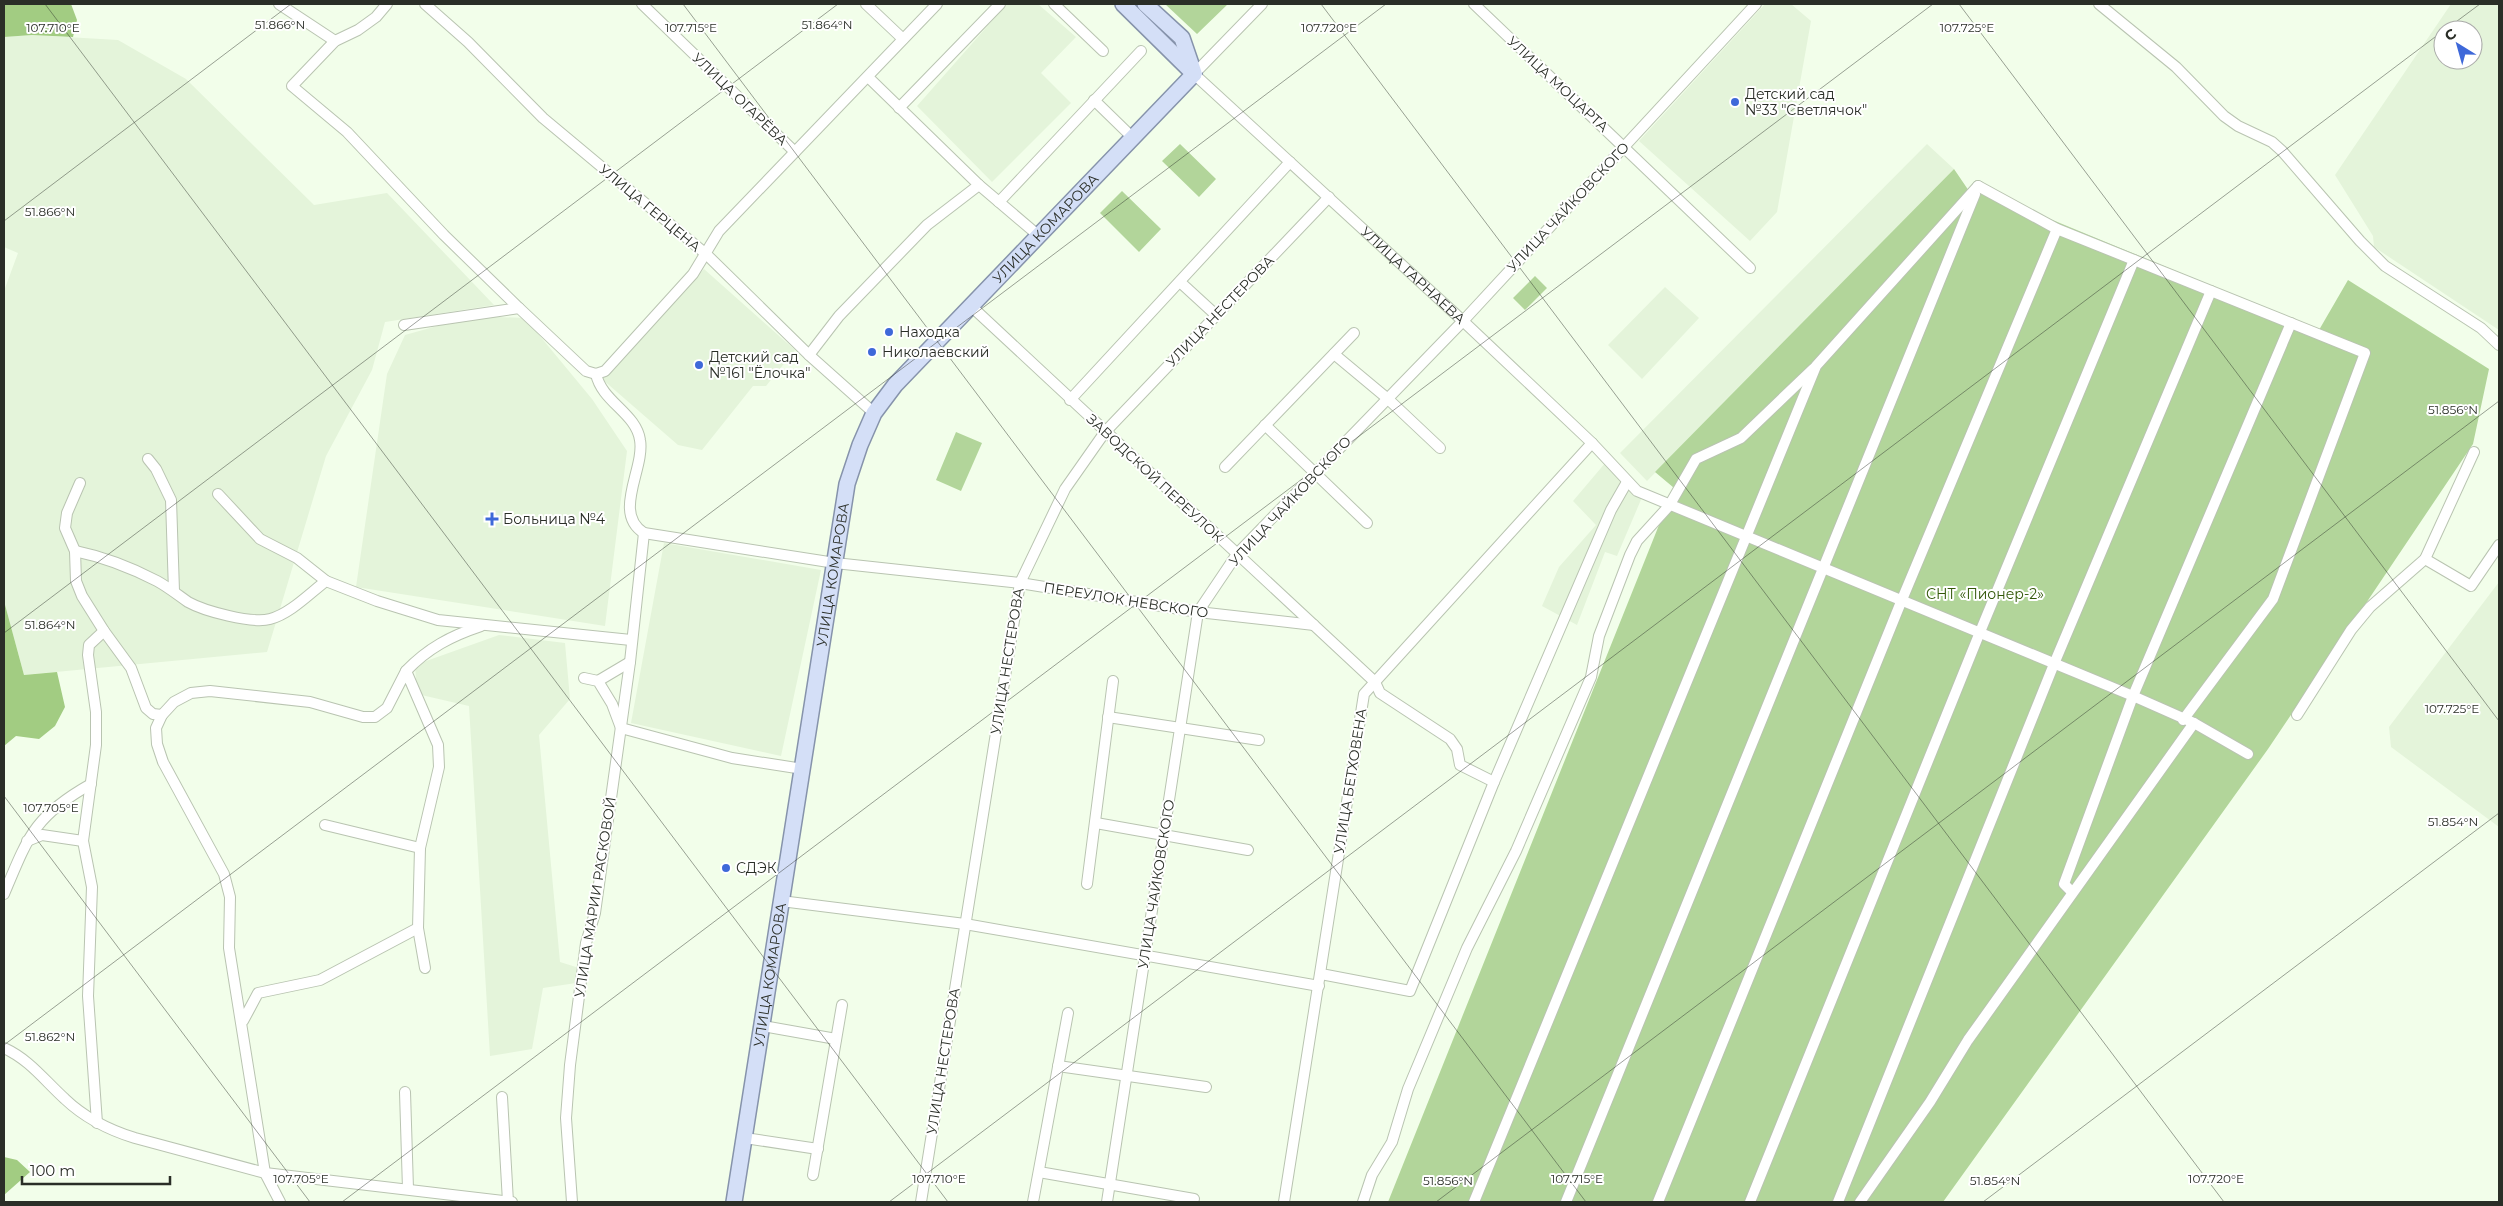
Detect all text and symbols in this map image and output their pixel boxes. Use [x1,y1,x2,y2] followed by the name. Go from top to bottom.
[255,17,305,32] text: 51.866°N
[801,17,853,32] text: 51.864°N
[26,20,80,35] text: 107.710°E
[665,20,717,35] text: 107.715°E
[1301,20,1357,35] text: 107.720°E
[1940,20,1994,35] text: 107.725°E
[2433,20,2483,70] north arrow
[2441,24,2460,45] text: С
[1503,32,1613,136] street label: УЛИЦА МОЦАРТА
[689,49,792,150] street label: УЛИЦА ОГАРЁВА
[1745,85,1867,119] place label: Детский сад №33 "Светлячок"
[1729,96,1741,108] marker: Детский сад №33 "Светлячок"
[1503,138,1633,276] street label: УЛИЦА ЧАЙКОВСКОГО
[596,160,705,256] street label: УЛИЦА ГЕРЦЕНА
[989,169,1103,287] street label: УЛИЦА КОМАРОВА
[25,204,75,219] text: 51.866°N
[1357,223,1470,328] street label: УЛИЦА ГАРНАЕВА
[1162,251,1278,370] street label: УЛИЦА НЕСТЕРОВА
[899,323,960,341] place label: Находка
[883,326,895,338] marker: Находка
[882,343,989,361] place label: Николаевский
[866,346,878,358] marker: Николаевский
[709,348,810,382] place label: Детский сад №161 "Ёлочка"
[693,359,705,371] marker: Детский сад №161 "Ёлочка"
[2428,402,2478,417] text: 51.856°N
[1083,410,1227,546] street label: ЗАВОДСКОЙ ПЕРЕУЛОК
[1225,432,1355,570] street label: УЛИЦА ЧАЙКОВСКОГО
[813,501,853,648] street label: УЛИЦА КОМАРОВА
[503,510,606,528] place label: Больница №4
[485,512,499,526] marker: Больница №4
[1042,578,1210,622] street label: ПЕРЕУЛОК НЕВСКОГО
[1926,585,2044,603] park label: СНТ «Пионер-2»
[987,586,1028,736] street label: УЛИЦА НЕСТЕРОВА
[24,617,76,632] text: 51.864°N
[2425,701,2479,716] text: 107.725°E
[1330,706,1370,855] street label: УЛИЦА БЕТХОВЕНА
[570,795,620,999] street label: УЛИЦА МАРИИ РАСКОВОЙ
[1134,798,1178,970] street label: УЛИЦА ЧАЙКОВСКОГО
[23,800,79,815] text: 107.705°E
[2428,814,2478,829] text: 51.854°N
[736,859,777,877] place label: СДЭК
[720,862,732,874] marker: СДЭК
[750,901,790,1048] street label: УЛИЦА КОМАРОВА
[923,986,964,1136] street label: УЛИЦА НЕСТЕРОВА
[25,1029,75,1044] text: 51.862°N
[22,1154,170,1186] scale bar
[30,1161,75,1180] text: 100 m
[273,1171,329,1186] text: 107.705°E
[912,1171,966,1186] text: 107.710°E
[1551,1171,1603,1186] text: 107.715°E
[2188,1171,2244,1186] text: 107.720°E
[1423,1173,1473,1188] text: 51.856°N
[1970,1173,2020,1188] text: 51.854°N

